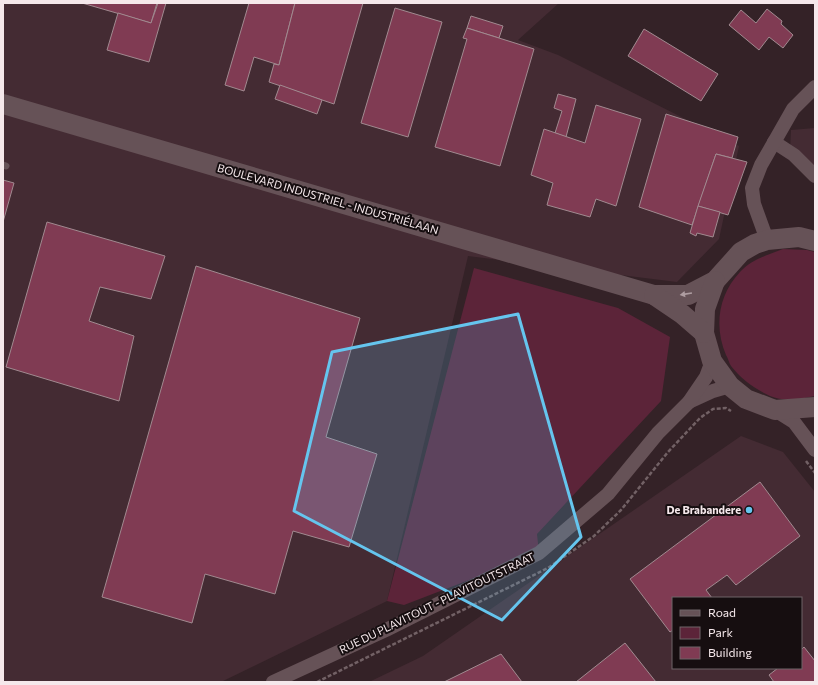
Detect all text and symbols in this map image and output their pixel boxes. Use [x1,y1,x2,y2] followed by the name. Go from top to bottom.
[216,160,441,236] street label: BOULEVARD INDUSTRIEL - INDUSTRIÉLAAN
[679,291,692,297] one-way arrow
[666,503,741,516] place label: De Brabandere
[744,505,754,515] marker: De Brabandere
[337,549,537,656] street label: RUE DU PLAVITOUT - PLAVITOUTSTRAAT
[672,597,802,669] legend
[708,605,736,619] text: Road
[708,625,734,639] text: Park
[708,645,752,659] text: Building

